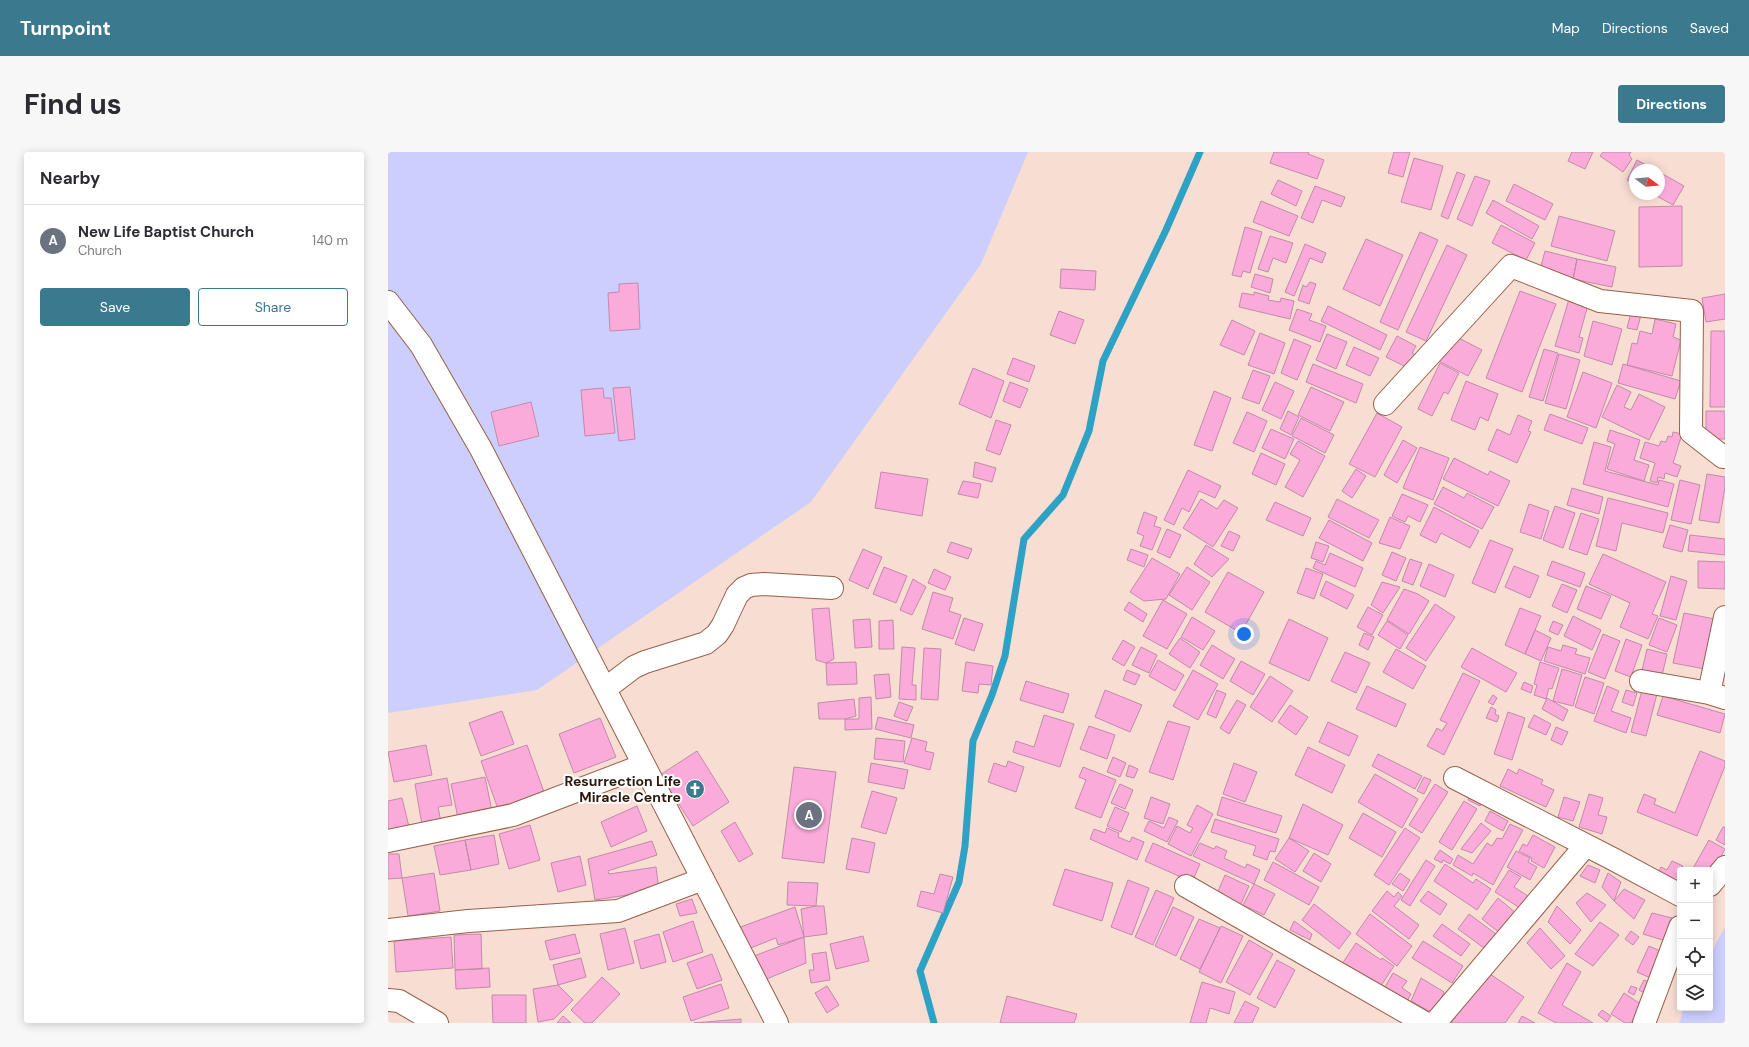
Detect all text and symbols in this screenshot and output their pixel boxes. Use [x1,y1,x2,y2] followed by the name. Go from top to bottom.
[20,16,111,41] text: Turnpoint
[1552,19,1580,37] text: Map
[1602,19,1668,37] text: Directions
[1690,19,1729,37] text: Saved
[1618,85,1725,123] button: Directions
[24,86,122,123] text: Find us
[1629,164,1665,200] north arrow
[40,167,100,189] text: Nearby
[78,222,254,242] text: New Life Baptist Church
[48,232,58,249] text: A
[312,232,348,249] text: 140 m
[78,242,122,259] text: Church
[40,288,190,326] button: Save
[198,288,348,326] button: Share
[1234,624,1254,644] your location
[565,772,681,806] place label: Resurrection Life Miracle Centre
[684,778,706,800] church icon: Resurrection Life Miracle Centre
[796,800,822,830] pin: A
[1677,867,1713,1011] map controls
[1677,867,1713,903] button: +
[1677,903,1713,939] button: −
[1677,939,1713,975] button: locate
[1677,975,1713,1011] button: layers

